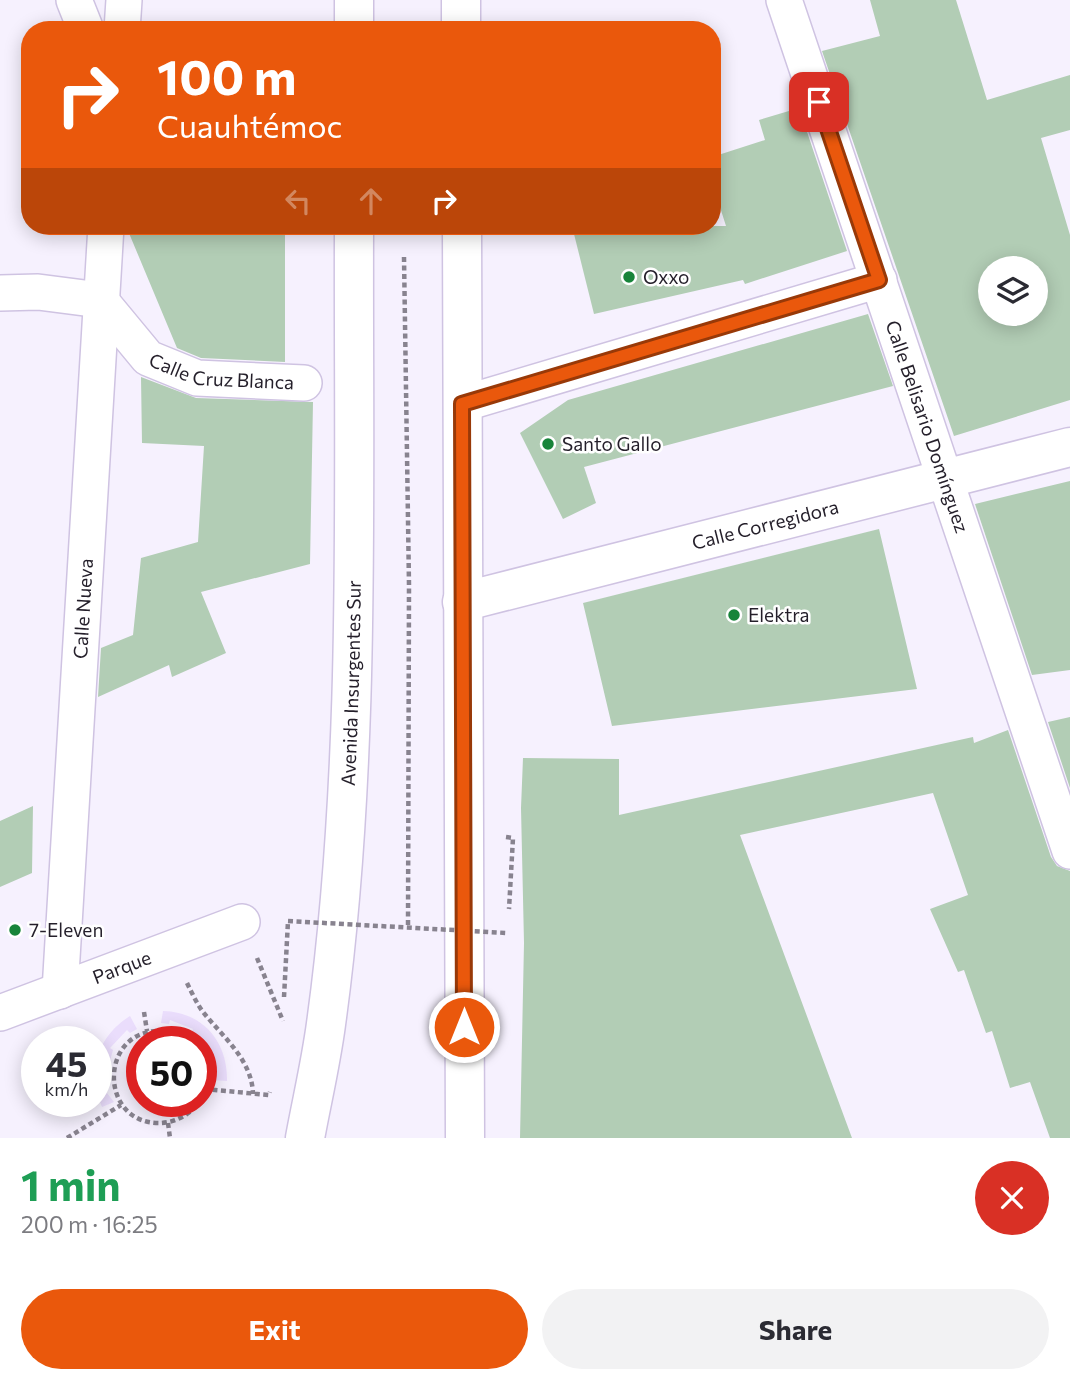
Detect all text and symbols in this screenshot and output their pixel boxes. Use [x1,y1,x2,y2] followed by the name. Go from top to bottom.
[157,45,296,105] text: 100 m
[42,49,133,140] icon: right
[789,72,849,132] pin
[800,83,838,121] icon: arrive
[157,105,342,145] text: Cuauhtémoc
[279,182,317,220] icon: left
[352,182,390,220] icon: ahead
[425,182,463,220] icon: right
[978,256,1048,326] map controls
[978,256,1048,326] button: layers
[643,265,689,288] place label: Oxxo
[621,269,637,285] marker: Oxxo
[881,317,974,536] street label: Calle Belisario Domínguez
[146,348,295,394] street label: Calle Cruz Blanca
[562,432,661,455] place label: Santo Gallo
[540,436,556,452] marker: Santo Gallo
[689,494,841,554] street label: Calle Corregidora
[68,558,97,660] street label: Calle Nueva
[336,580,365,786] street label: Avenida Insurgentes Sur
[748,603,810,626] place label: Elektra
[726,607,742,623] marker: Elektra
[29,918,103,941] place label: 7-Eleven
[7,922,23,938] marker: 7-Eleven
[89,945,154,988] street label: Parque
[427,990,501,1064] position arrow
[126,1026,217,1117] speed limit sign: 50
[46,1041,87,1084] text: 45
[45,1078,88,1100] text: km/h
[21,1158,121,1210] text: 1 min
[975,1161,1049,1235] button: close
[21,1210,158,1238] text: 200 m · 16:25
[21,1289,528,1369] button: Exit
[542,1289,1049,1369] button: Share

